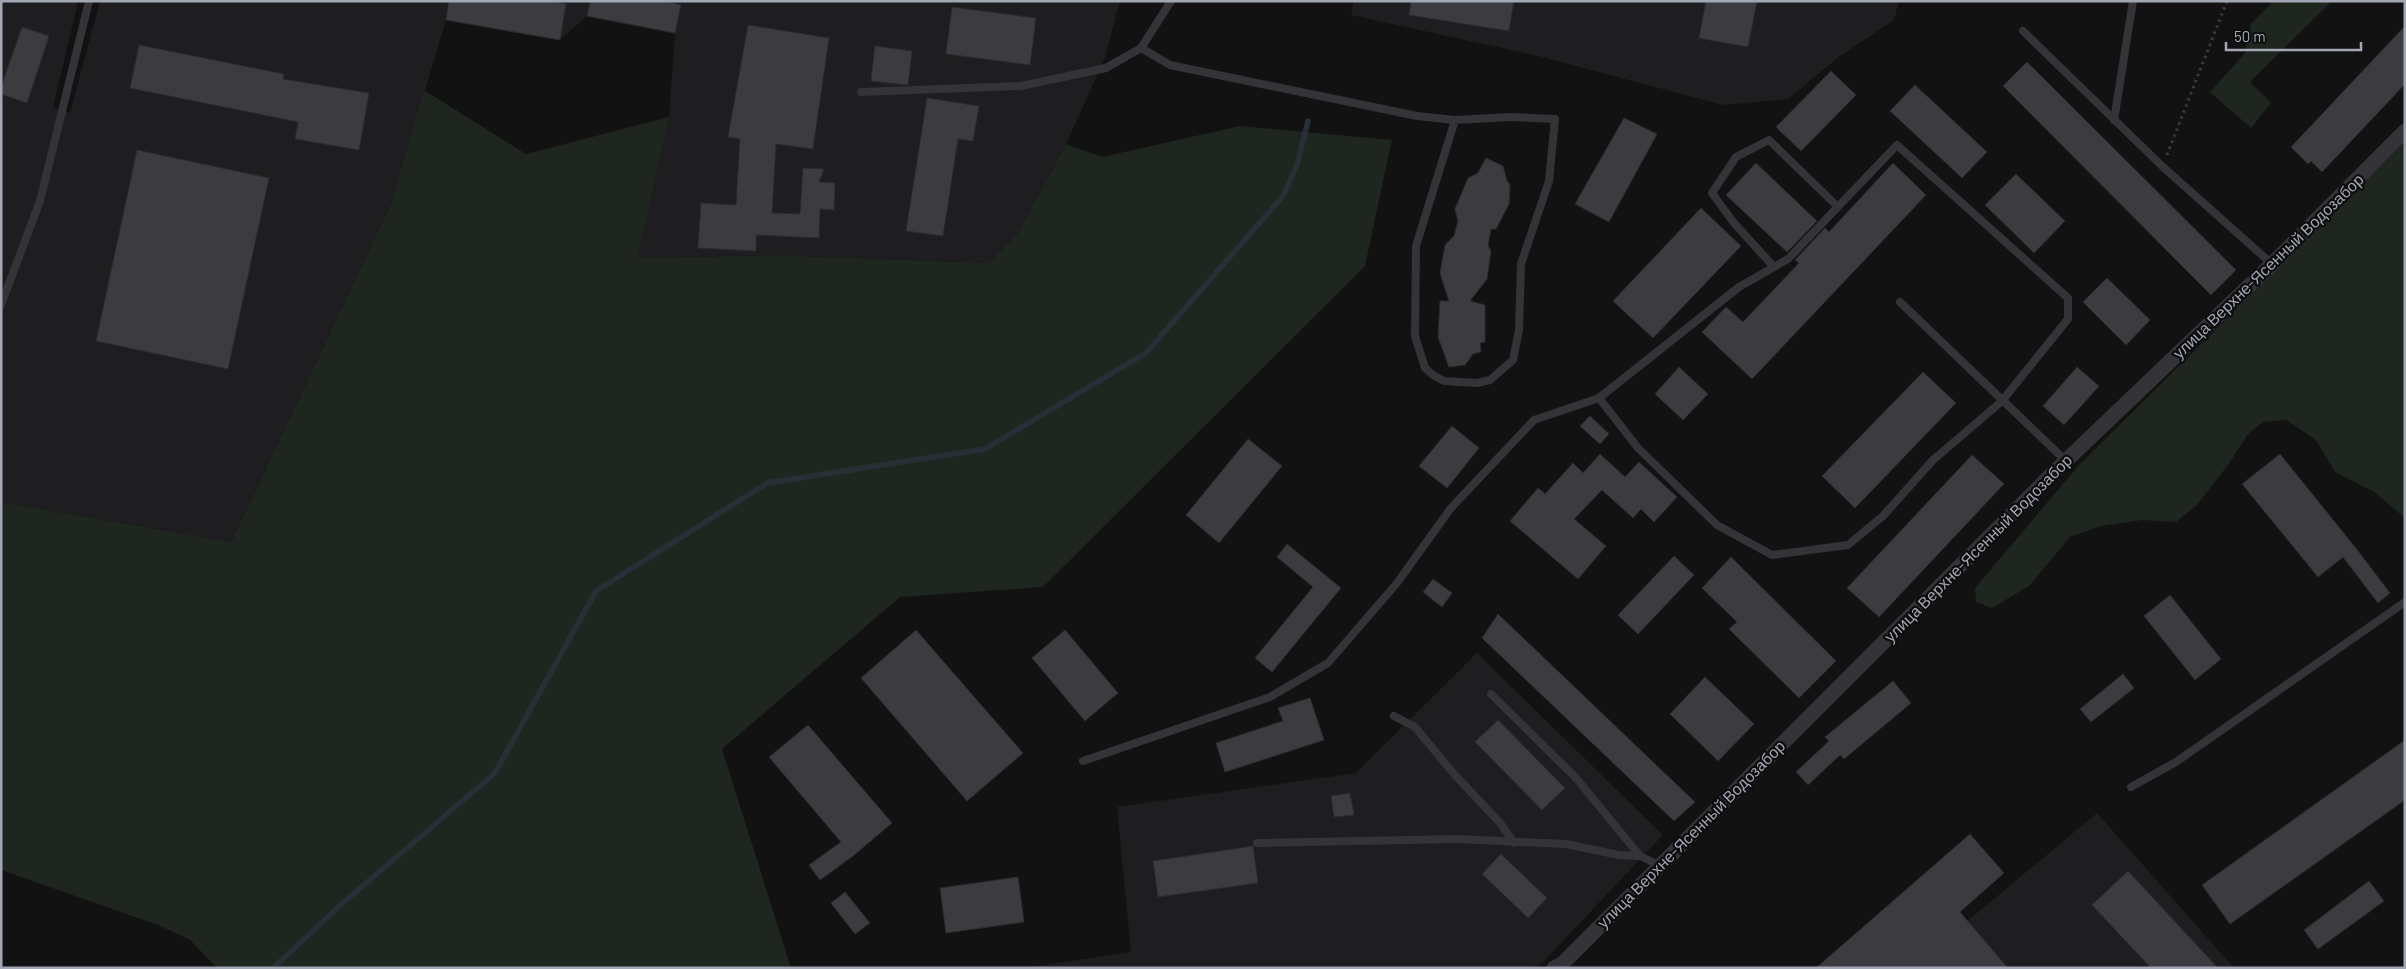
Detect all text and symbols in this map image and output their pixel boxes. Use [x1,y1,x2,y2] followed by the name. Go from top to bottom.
[2226,20,2361,52] scale bar
[2234,27,2266,45] text: 50 m
[2168,169,2367,362] street label: улица Верхне-Ясенный Водозабор
[1880,450,2076,645] street label: улица Верхне-Ясенный Водозабор
[1593,736,1789,931] street label: улица Верхне-Ясенный Водозабор

